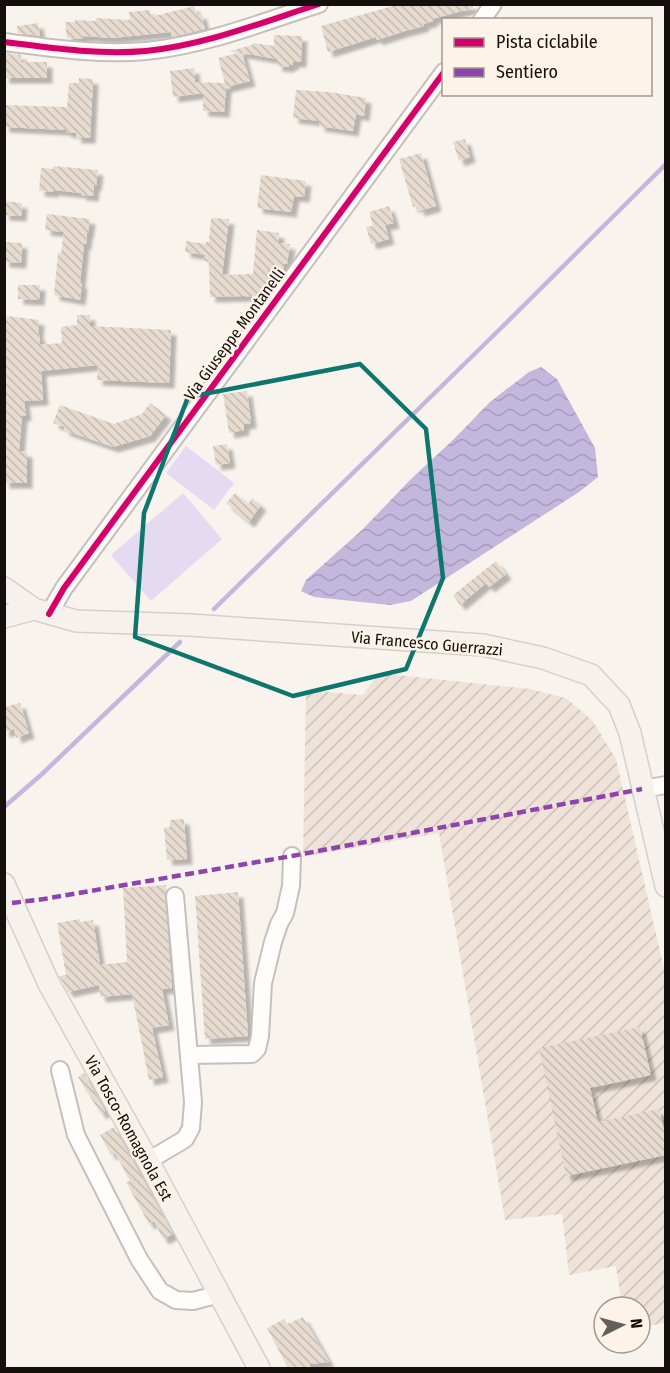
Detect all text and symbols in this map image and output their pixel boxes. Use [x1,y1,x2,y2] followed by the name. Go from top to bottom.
[442,18,652,96] legend
[496,31,598,53] text: Pista ciclabile
[496,61,558,83] text: Sentiero
[180,264,289,404] street label: Via Giuseppe Montanelli
[350,627,504,660] street label: Via Francesco Guerrazzi
[81,1052,177,1205] street label: Via Tosco-Romagnola Est
[592,1295,652,1355] north arrow
[626,1318,646,1329] text: N

